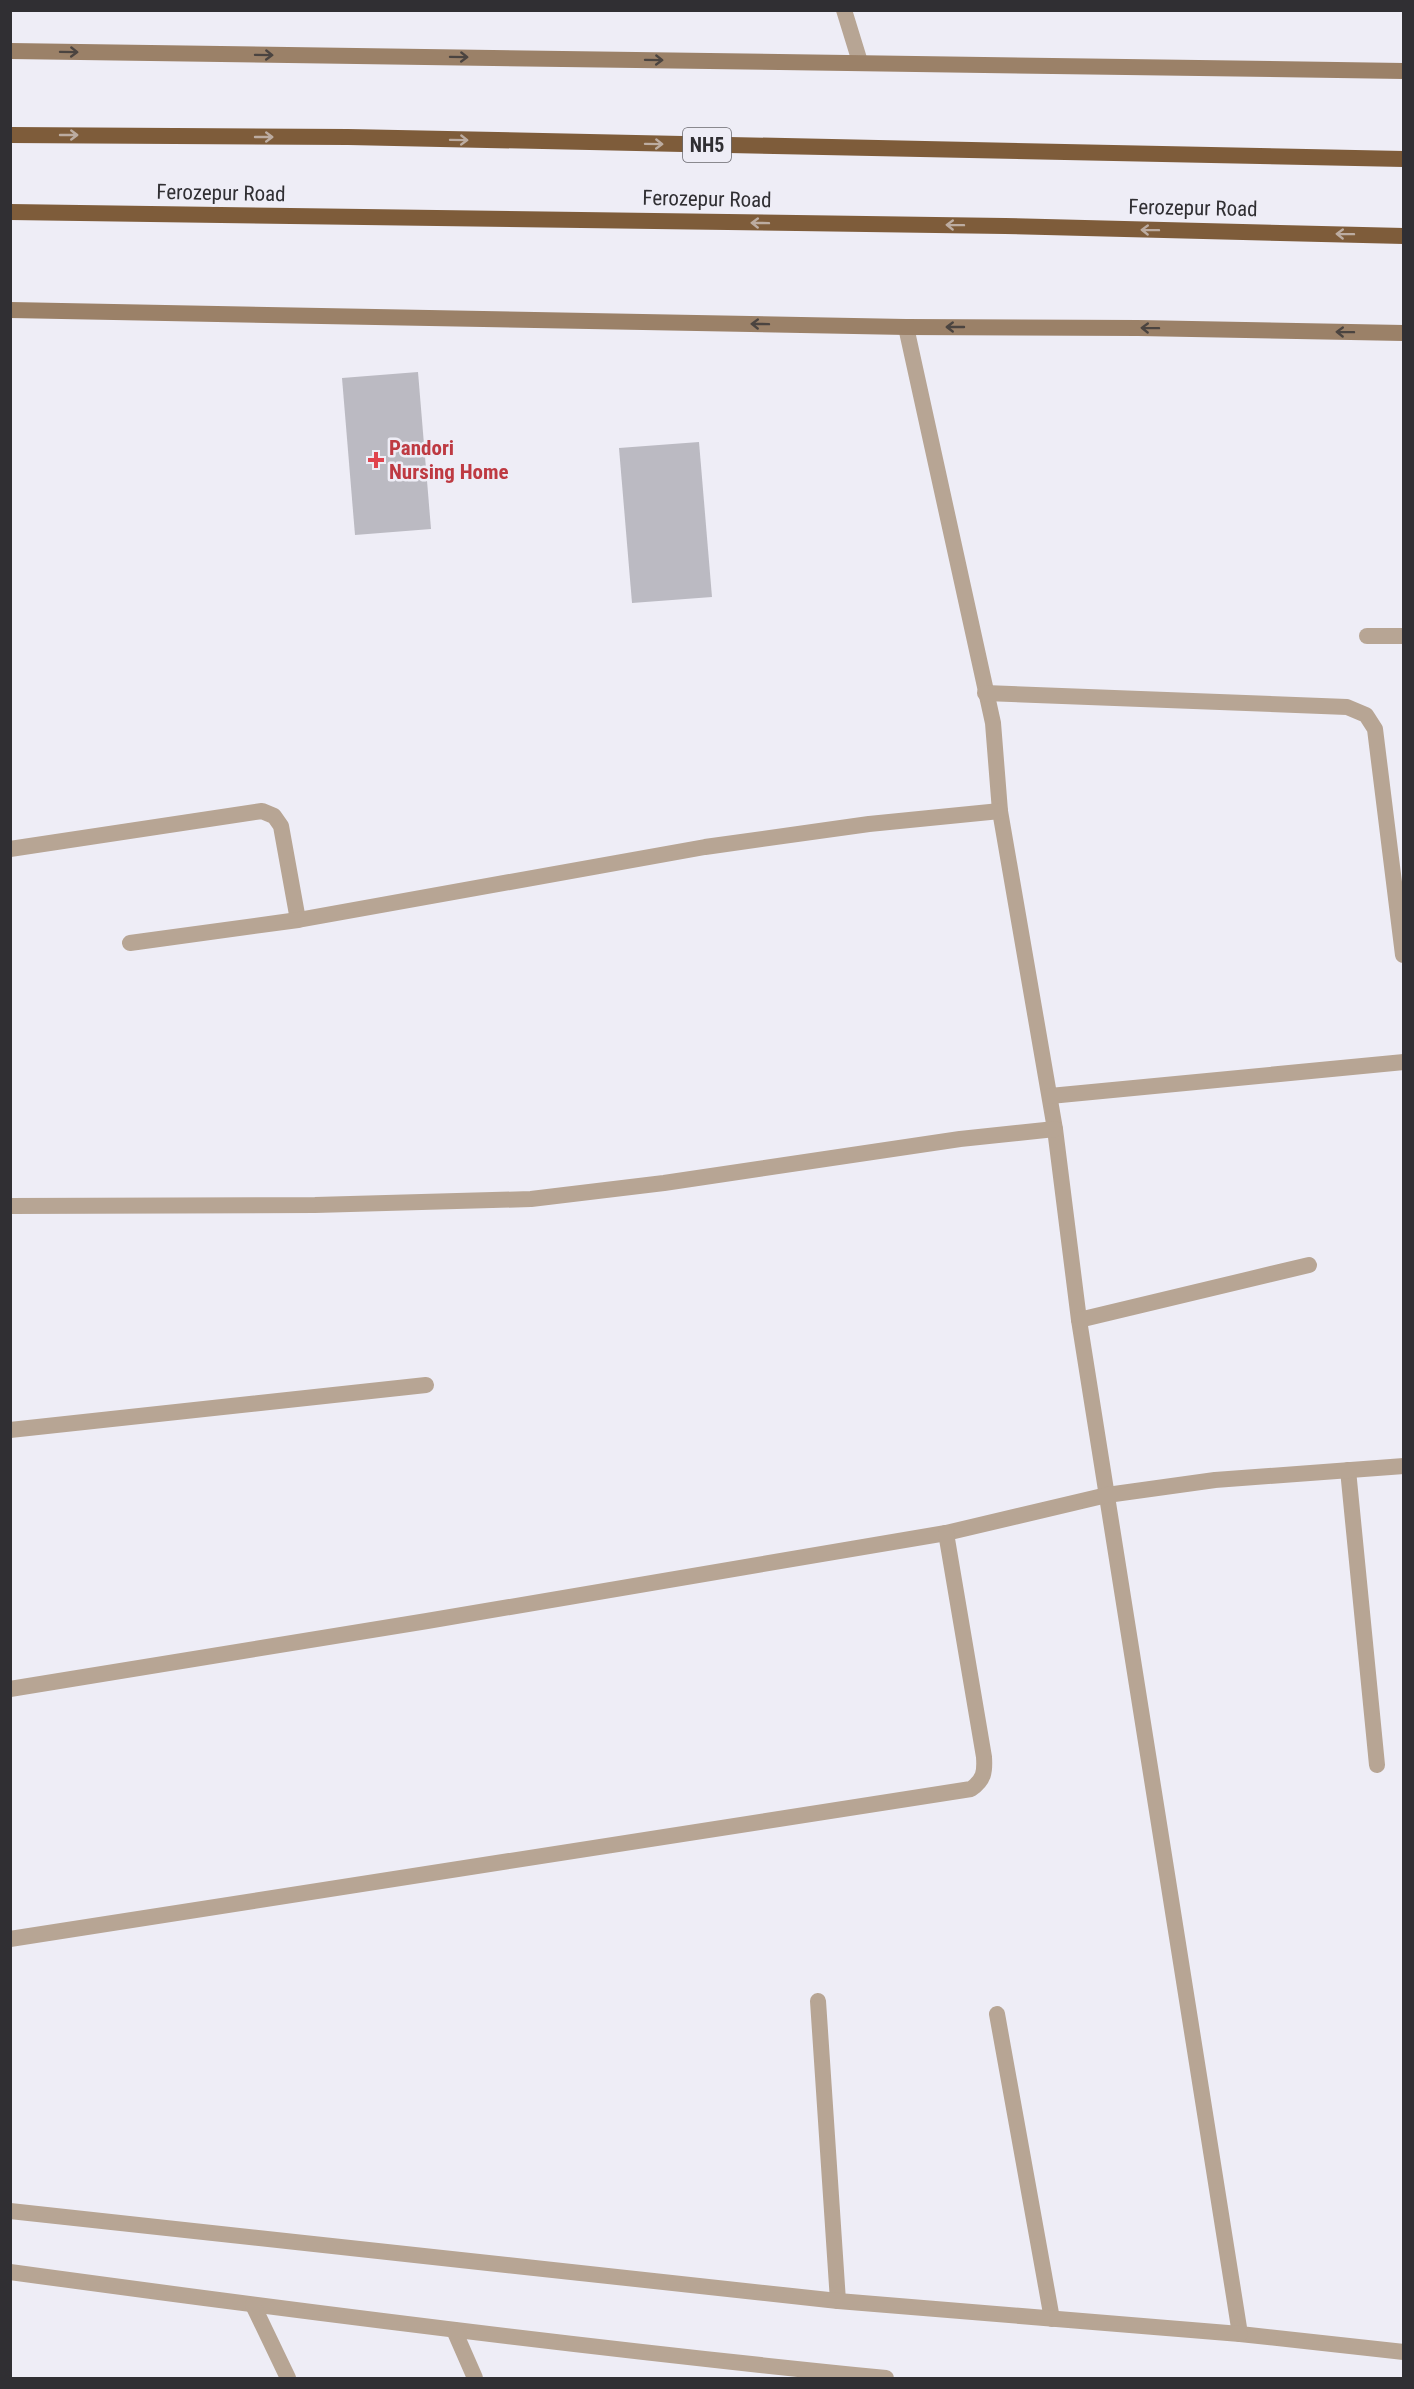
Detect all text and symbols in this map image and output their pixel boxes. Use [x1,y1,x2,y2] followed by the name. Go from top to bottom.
[58,46,78,58] one-way arrow
[253,49,273,61] one-way arrow
[448,51,468,63] one-way arrow
[643,54,663,65] one-way arrow
[683,128,731,162] road number: NH5
[58,129,78,141] one-way arrow
[253,131,273,143] one-way arrow
[448,134,468,145] one-way arrow
[643,138,663,149] one-way arrow
[156,180,286,206] street label: Ferozepur Road
[642,186,772,212] street label: Ferozepur Road
[1128,195,1258,221] street label: Ferozepur Road
[751,217,771,229] one-way arrow
[946,219,966,231] one-way arrow
[1141,224,1161,235] one-way arrow
[1336,229,1356,240] one-way arrow
[751,318,771,330] one-way arrow
[946,321,966,333] one-way arrow
[1141,322,1161,334] one-way arrow
[1336,326,1356,337] one-way arrow
[389,436,509,484] place label: Pandori Nursing Home
[367,451,385,469] marker: Pandori Nursing Home

